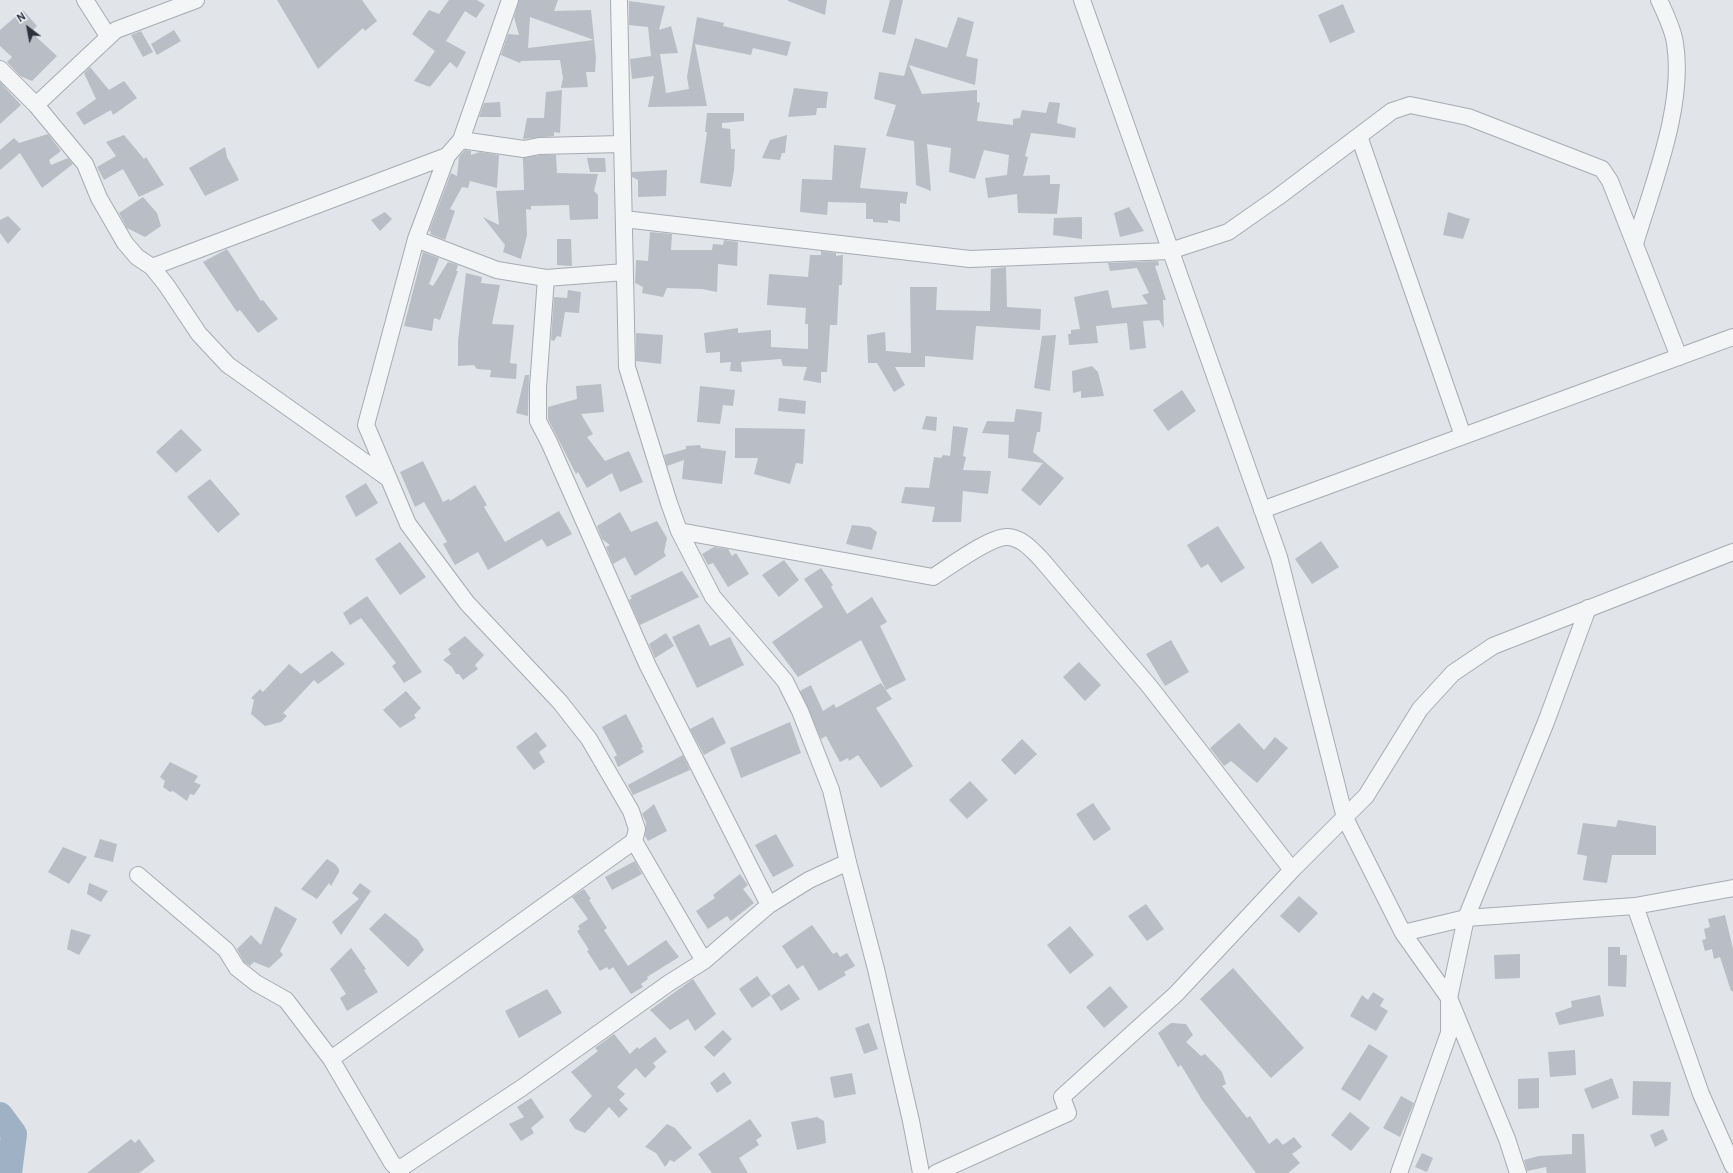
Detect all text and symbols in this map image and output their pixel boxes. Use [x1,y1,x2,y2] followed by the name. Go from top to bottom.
[8,8,48,48] north arrow
[15,10,29,26] text: N

